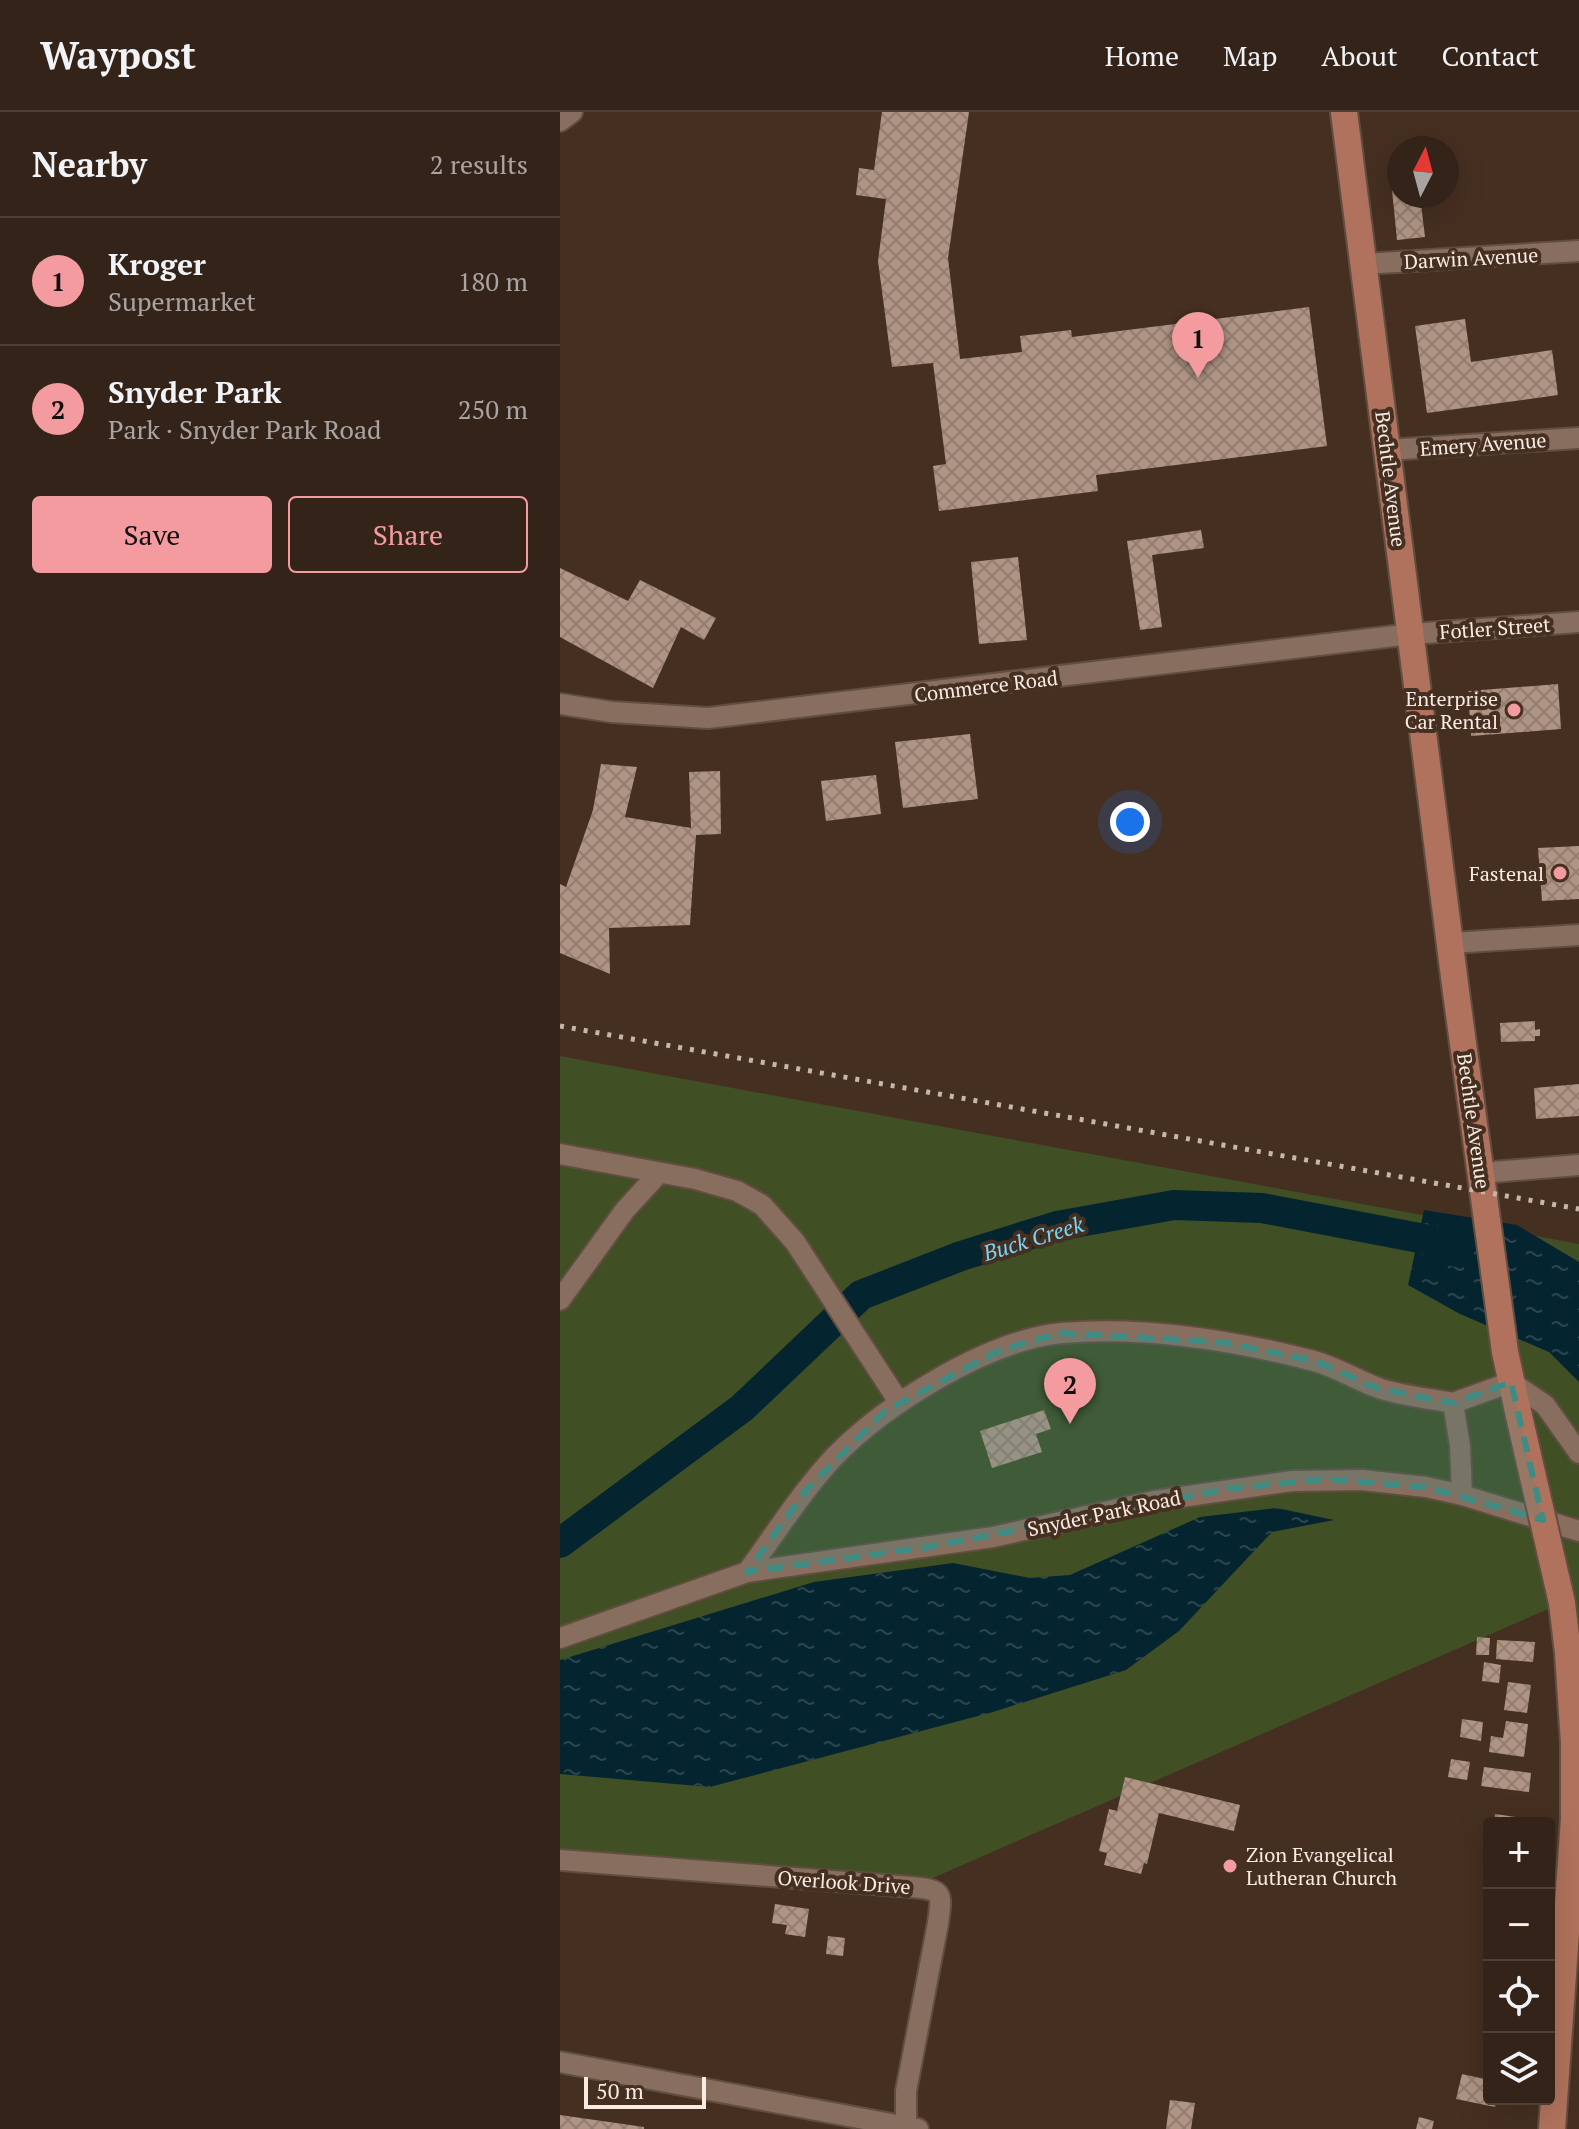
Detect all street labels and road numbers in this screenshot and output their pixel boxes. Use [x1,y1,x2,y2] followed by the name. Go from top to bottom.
[1403,241,1539,275] street label: Darwin Avenue
[1369,409,1413,549] street label: Bechtle Avenue
[1419,426,1547,462] street label: Emery Avenue
[1439,611,1552,645] street label: Fotler Street
[913,664,1059,708] street label: Commerce Road
[1451,1051,1497,1191] street label: Bechtle Avenue
[1025,1484,1183,1542] street label: Snyder Park Road
[777,1864,911,1900] street label: Overlook Drive

